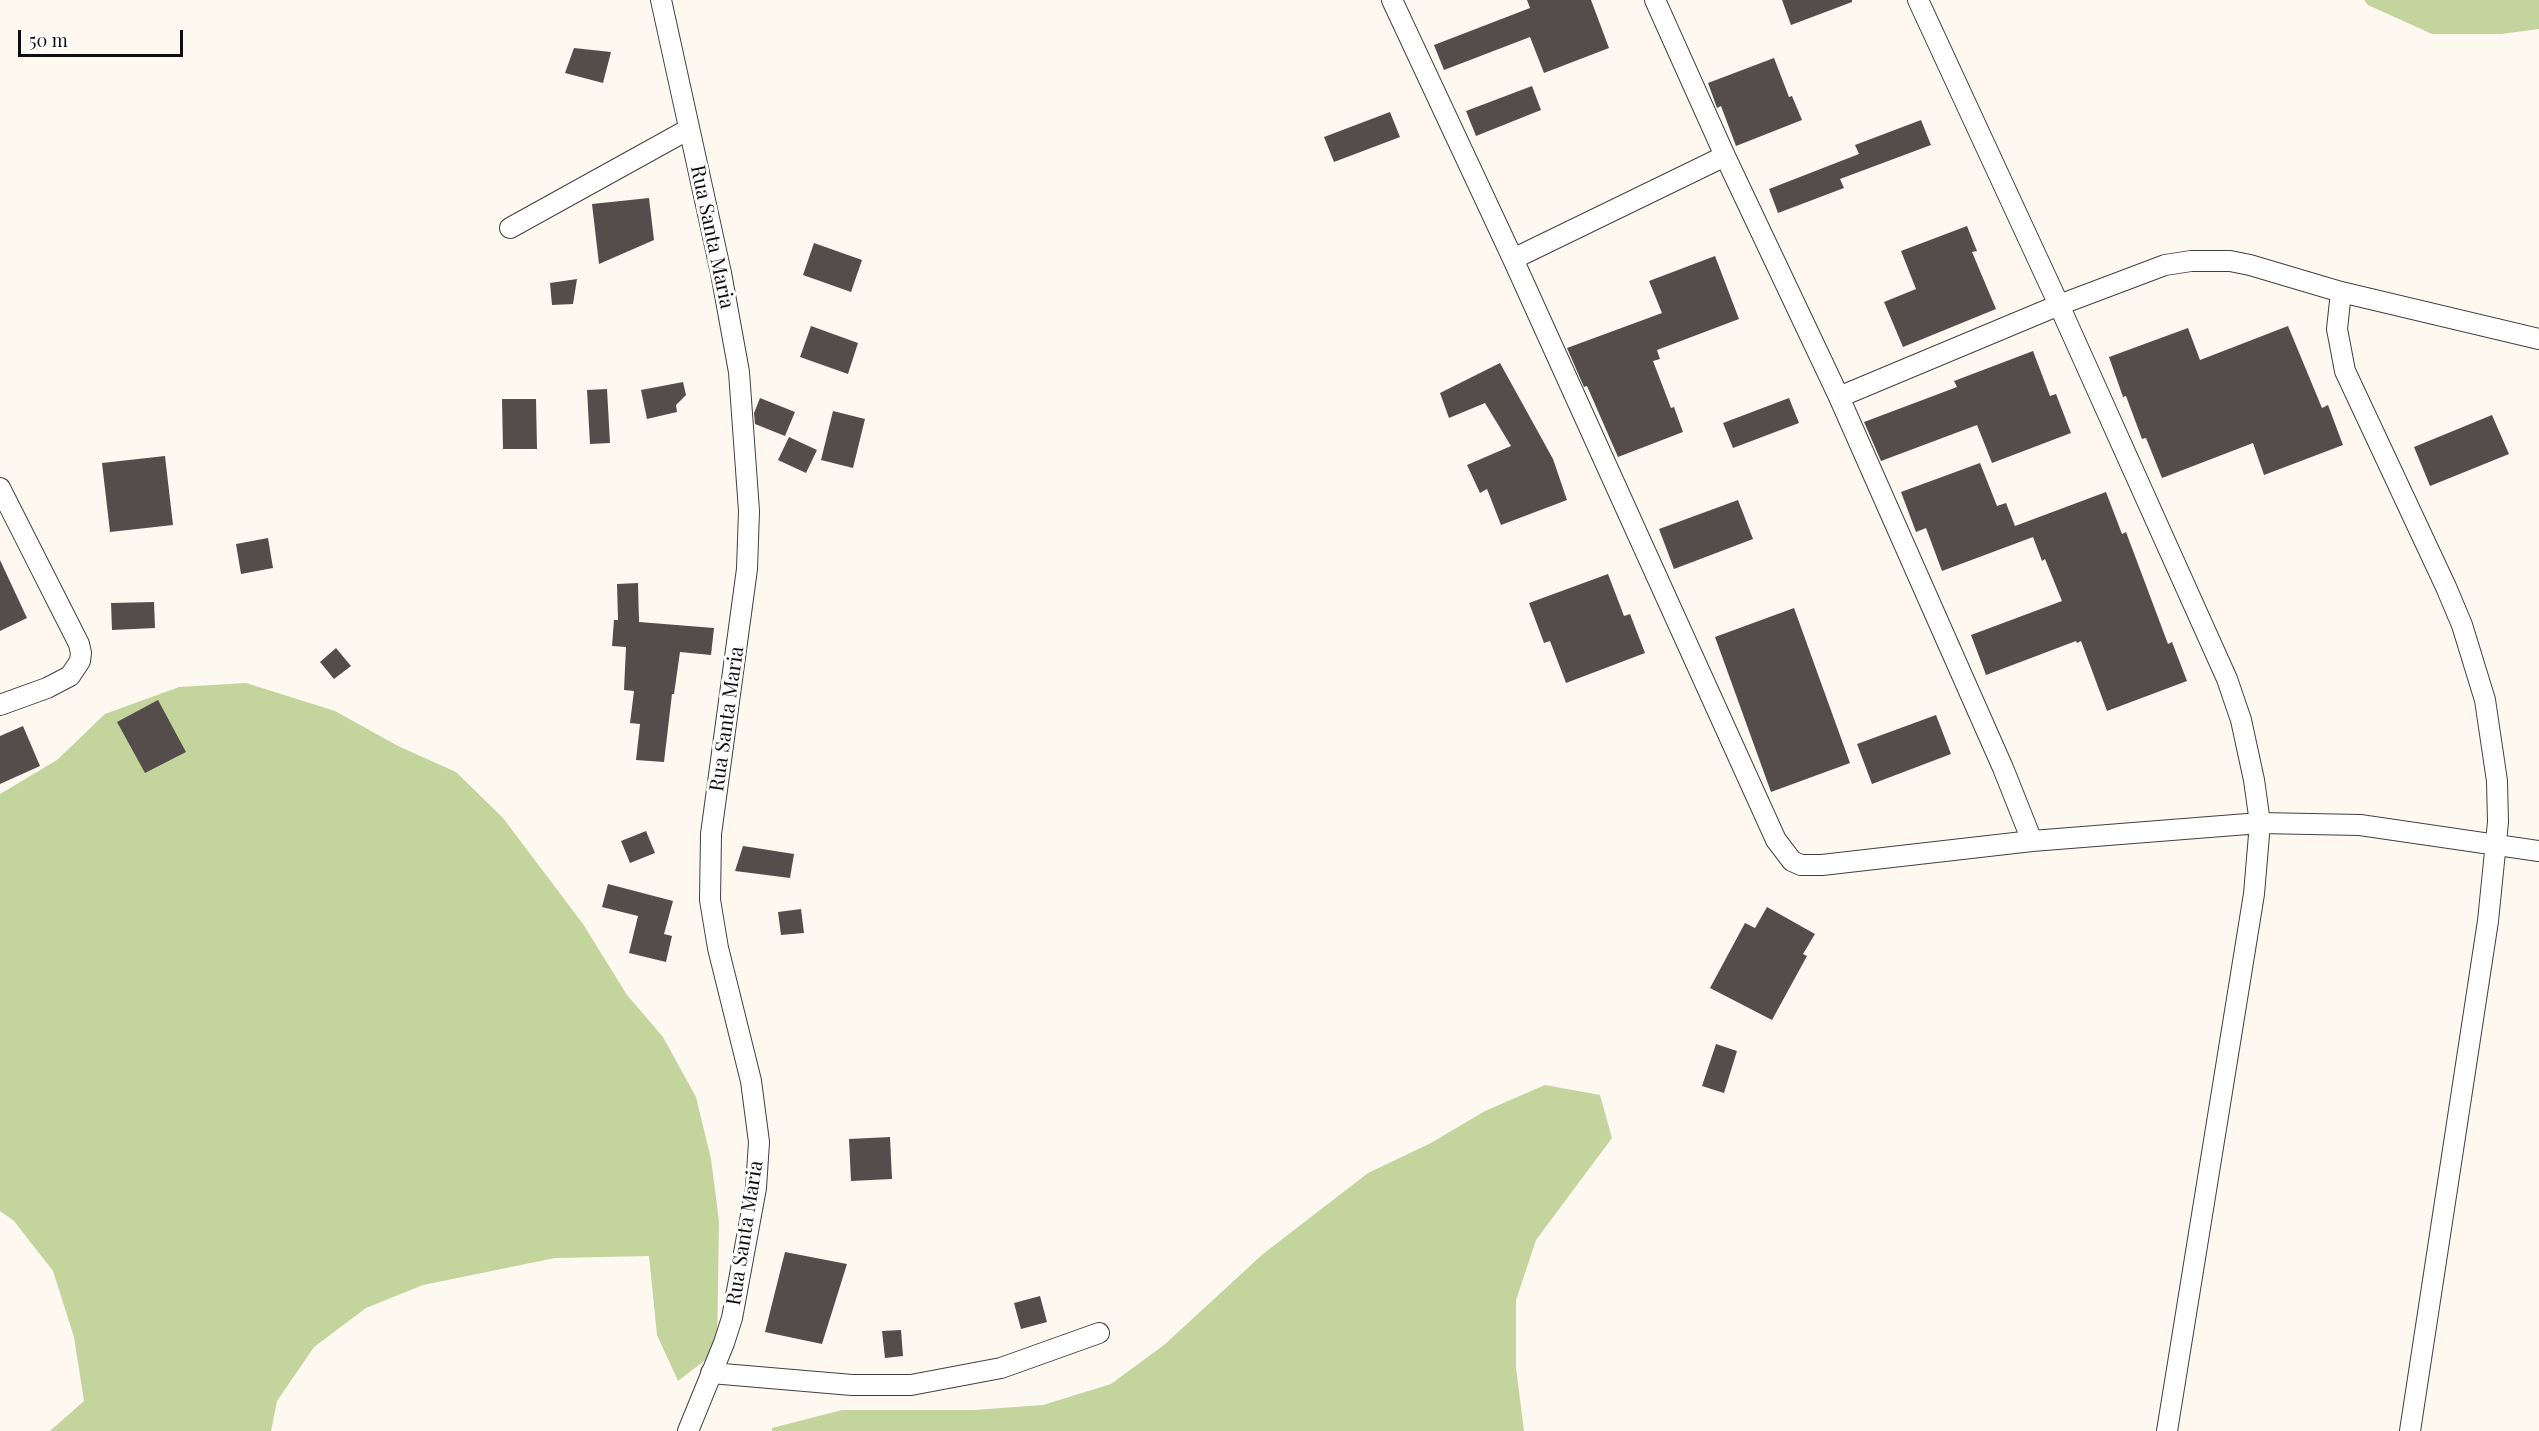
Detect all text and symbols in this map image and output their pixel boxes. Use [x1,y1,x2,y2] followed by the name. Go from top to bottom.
[21,18,186,56] scale bar
[29,28,68,52] text: 50 m
[685,163,739,311] street label: Rua Santa Maria
[705,645,749,793] street label: Rua Santa Maria
[722,1159,768,1307] street label: Rua Santa Maria

